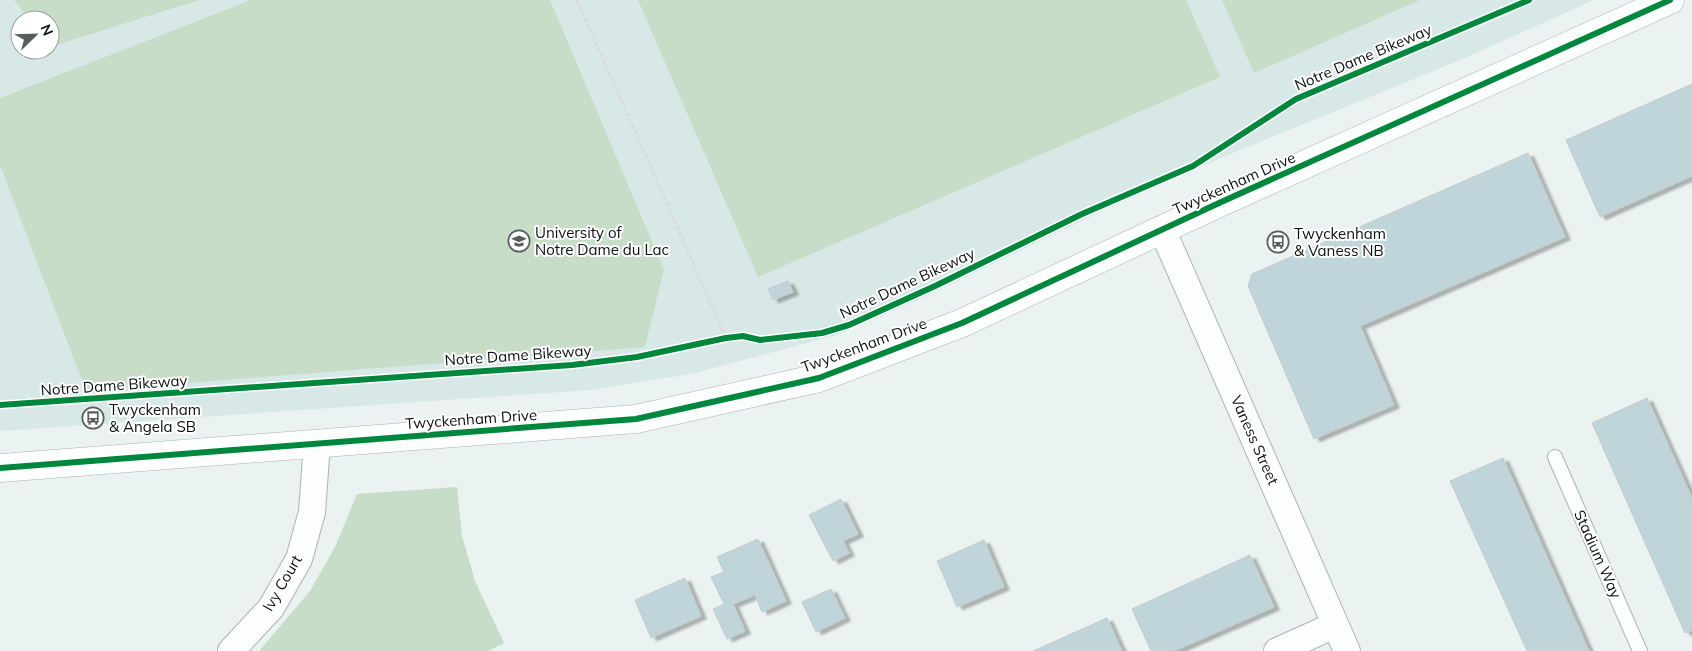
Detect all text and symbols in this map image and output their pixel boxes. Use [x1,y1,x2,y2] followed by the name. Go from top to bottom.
[10,10,60,60] north arrow
[1292,20,1434,94] street label: Notre Dame Bikeway
[37,22,57,38] text: N
[1170,147,1298,219] street label: Twyckenham Drive
[535,223,669,259] place label: University of Notre Dame du Lac
[1294,224,1386,260] place label: Twyckenham & Vaness NB
[507,229,531,253] school or university icon: University of Notre Dame du Lac
[1266,230,1290,254] bus stop icon: Twyckenham & Vaness NB
[836,243,978,323] street label: Notre Dame Bikeway
[799,313,929,377] street label: Twyckenham Drive
[444,340,592,370] street label: Notre Dame Bikeway
[40,370,188,400] street label: Notre Dame Bikeway
[1227,392,1283,488] street label: Vaness Street
[109,400,201,436] place label: Twyckenham & Angela SB
[404,405,538,433] street label: Twyckenham Drive
[81,406,105,430] bus stop icon: Twyckenham & Angela SB
[1570,507,1626,601] street label: Stadium Way
[258,551,306,615] street label: Ivy Court

